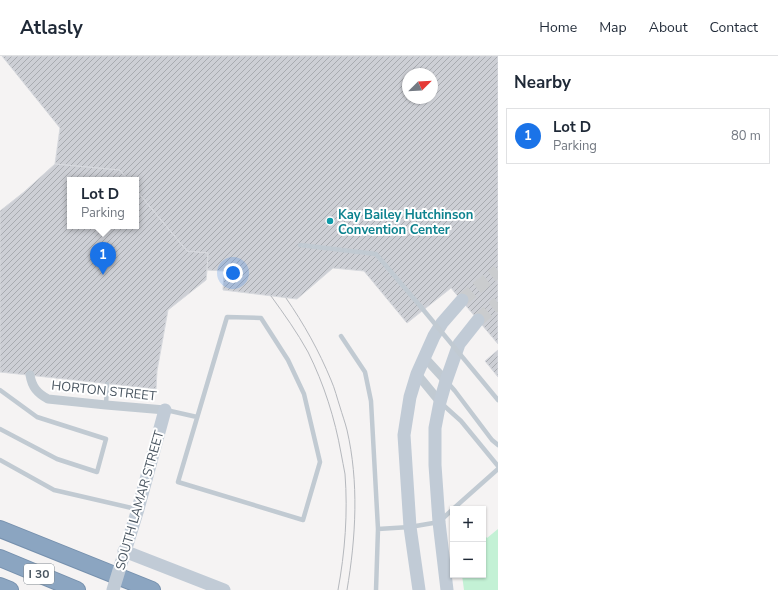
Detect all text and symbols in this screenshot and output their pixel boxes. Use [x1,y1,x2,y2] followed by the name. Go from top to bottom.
[20,15,83,41] text: Atlasly
[539,18,577,37] text: Home
[599,18,627,37] text: Map
[649,18,688,37] text: About
[710,18,758,37] text: Contact
[402,68,438,104] north arrow
[514,71,571,94] text: Nearby
[553,117,591,137] text: Lot D
[524,127,532,145] text: 1
[731,127,761,145] text: 80 m
[553,137,597,155] text: Parking
[67,177,139,229] popup
[81,184,119,204] text: Lot D
[81,204,125,222] text: Parking
[338,206,473,239] place label: Kay Bailey Hutchinson Convention Center
[325,216,335,226] marker: Kay Bailey Hutchinson Convention Center
[90,242,116,275] pin: 1
[223,263,243,283] your location
[50,377,158,405] street label: HORTON STREET
[111,428,169,572] street label: SOUTH LAMAR STREET
[450,506,486,578] map controls
[450,506,486,542] button: +
[450,542,486,578] button: −
[24,564,54,584] road number: I 30

